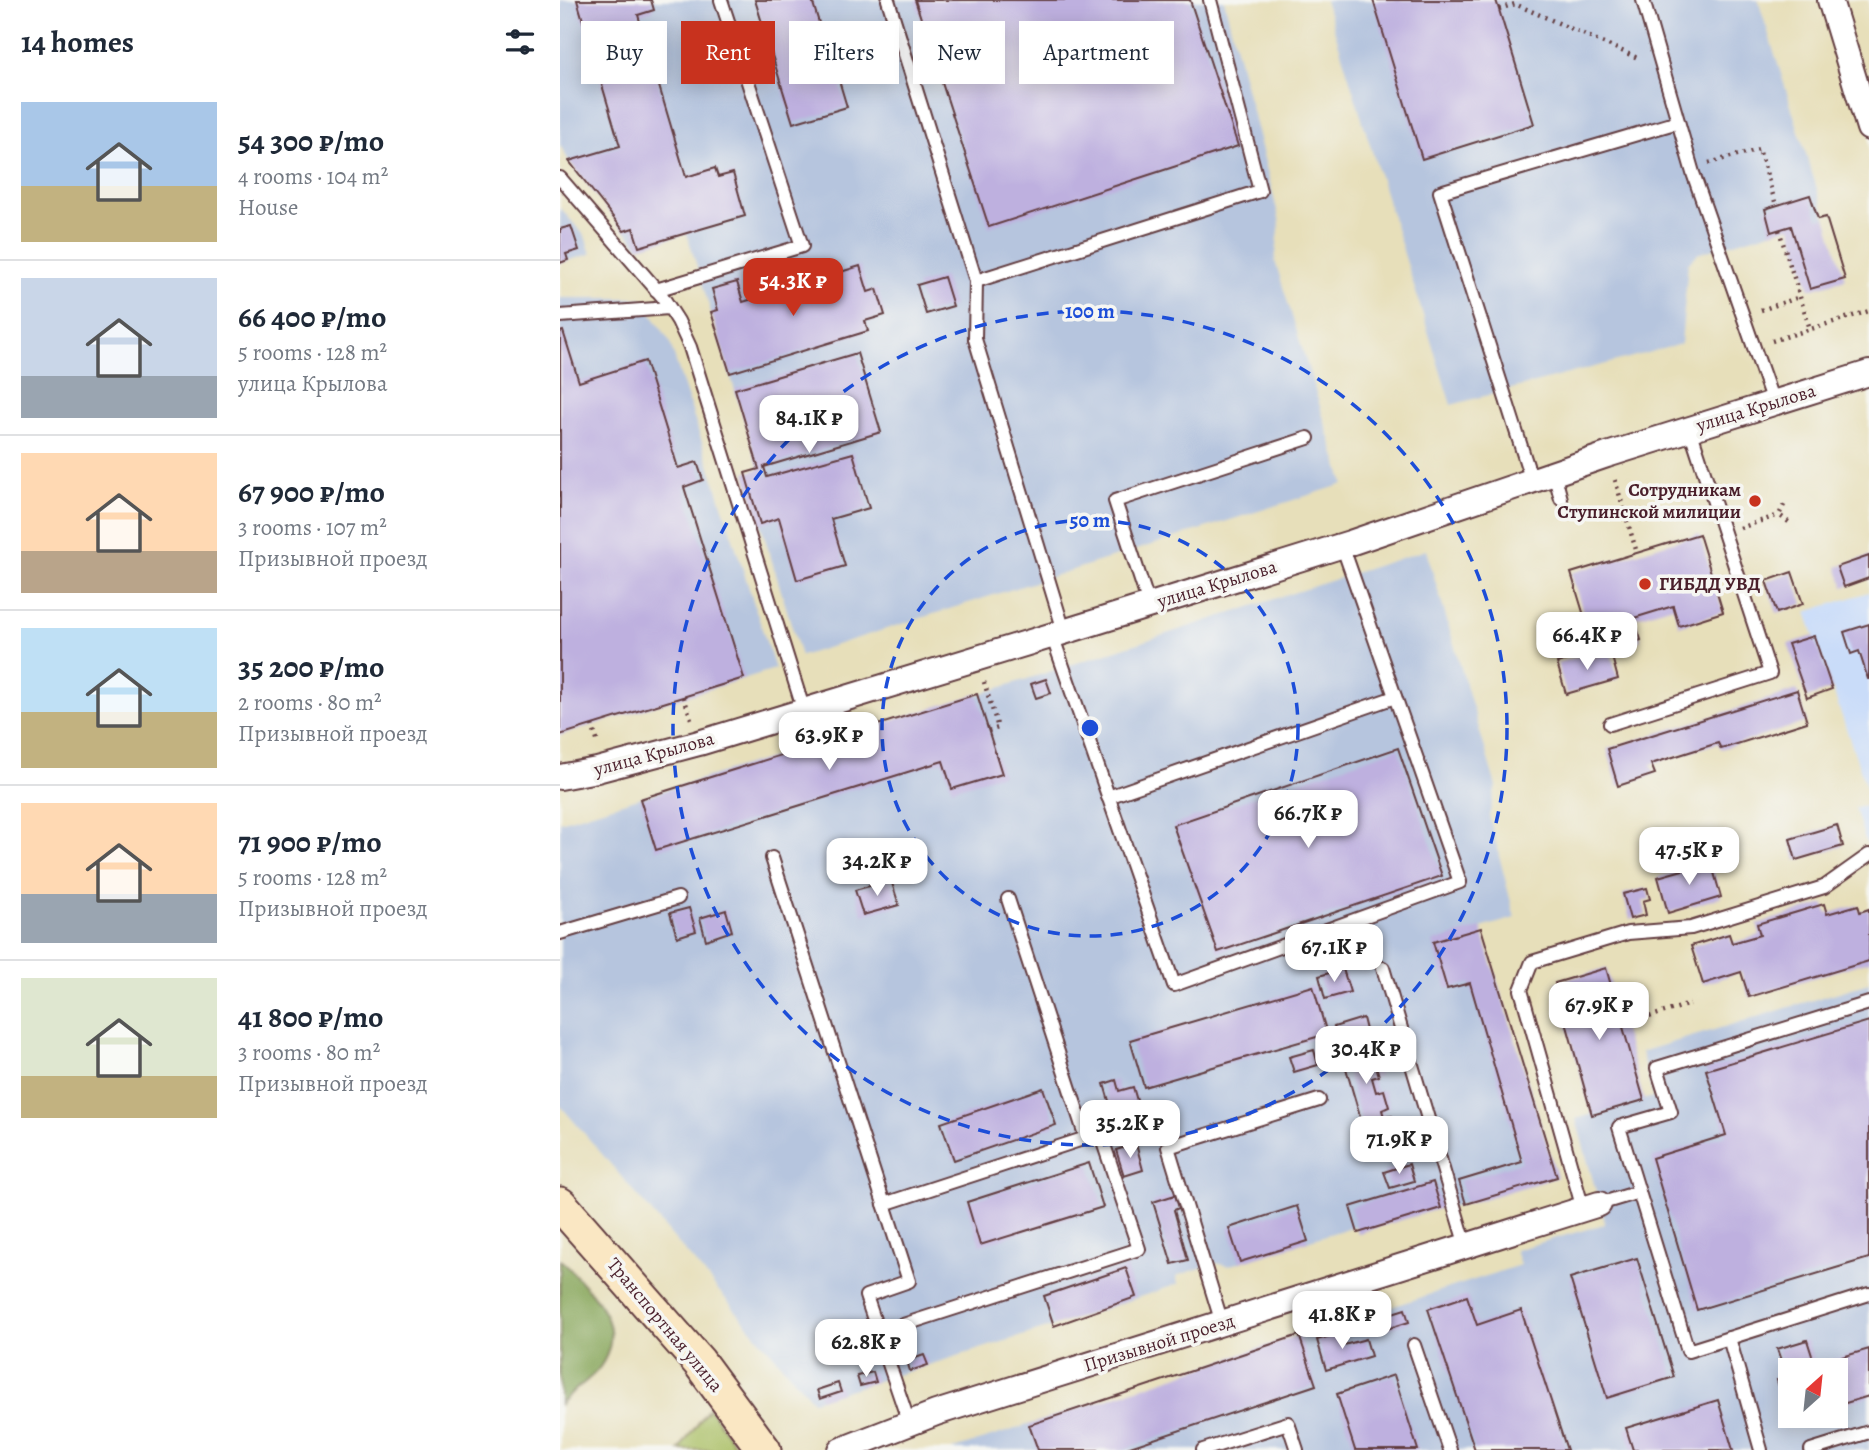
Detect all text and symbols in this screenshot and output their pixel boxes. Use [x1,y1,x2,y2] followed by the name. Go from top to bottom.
[581,21,667,84] chip: Buy
[681,21,775,84] chip: Rent
[789,21,899,84] chip: Filters
[913,21,1005,84] chip: New
[1019,21,1174,84] chip: Apartment
[21,22,134,62] text: 14 homes
[501,23,539,61] icon: filters
[238,121,384,161] text: 54 300 ₽/mo
[77,130,161,214] icon: home
[238,161,388,192] text: 4 rooms · 104 m²
[238,192,298,223] text: House
[728,258,858,318] pin: 54.3K ₽
[759,265,827,296] text: 54.3K ₽
[238,297,386,337] text: 66 400 ₽/mo
[1065,297,1115,325] text: 100 m
[77,306,161,390] icon: home
[238,337,387,368] text: 5 rooms · 128 m²
[238,368,388,399] text: улица Крылова
[1692,377,1819,439] street label: улица Крылова
[744,396,874,455] pin: 84.1K ₽
[775,402,843,433] text: 84.1K ₽
[238,472,385,512] text: 67 900 ₽/mo
[1557,477,1741,525] place label: Сотрудникам Ступинской милиции
[77,481,161,565] icon: home
[1747,493,1763,509] marker: Сотрудникам Ступинской милиции
[1070,506,1111,534] text: 50 m
[238,512,387,543] text: 3 rooms · 107 m²
[238,543,428,574] text: Призывной проезд
[1153,553,1280,615] street label: улица Крылова
[1659,571,1761,597] place label: ГИБДД УВД
[1637,576,1653,592] marker: ГИБДД УВД
[1522,612,1652,672] pin: 66.4K ₽
[1552,619,1622,650] text: 66.4K ₽
[238,647,385,687] text: 35 200 ₽/mo
[77,656,161,740] icon: home
[238,687,382,718] text: 2 rooms · 80 m²
[764,712,894,772] pin: 63.9K ₽
[1078,716,1102,740] centre of rings
[238,718,428,749] text: Призывной проезд
[795,719,863,750] text: 63.9K ₽
[590,725,717,783] street label: улица Крылова
[1243,790,1373,850] pin: 66.7K ₽
[1274,797,1342,828] text: 66.7K ₽
[238,822,382,862] text: 71 900 ₽/mo
[1624,828,1754,887] pin: 47.5K ₽
[77,831,161,915] icon: home
[1655,834,1723,865] text: 47.5K ₽
[812,838,942,898] pin: 34.2K ₽
[843,845,911,876] text: 34.2K ₽
[238,862,387,893] text: 5 rooms · 128 m²
[238,893,428,924] text: Призывной проезд
[1269,925,1399,984] pin: 67.1K ₽
[1301,931,1367,962] text: 67.1K ₽
[1534,982,1664,1042] pin: 67.9K ₽
[1565,989,1633,1020] text: 67.9K ₽
[238,997,384,1037] text: 41 800 ₽/mo
[77,1006,161,1090] icon: home
[1301,1026,1431,1086] pin: 30.4K ₽
[1331,1033,1401,1064] text: 30.4K ₽
[238,1037,380,1068] text: 3 rooms · 80 m²
[238,1068,428,1099] text: Призывной проезд
[1065,1100,1195,1160] pin: 35.2K ₽
[1096,1107,1164,1138] text: 35.2K ₽
[1334,1116,1464,1176] pin: 71.9K ₽
[1366,1123,1432,1154] text: 71.9K ₽
[601,1252,729,1398] street label: Транспортная улица
[1277,1292,1407,1351] pin: 41.8K ₽
[1308,1298,1376,1329] text: 41.8K ₽
[1080,1308,1238,1378] street label: Призывной проезд
[801,1320,931,1379] pin: 62.8K ₽
[831,1326,901,1357] text: 62.8K ₽
[1778,1358,1848,1428] north arrow
[1778,1358,1848,1428] map controls

